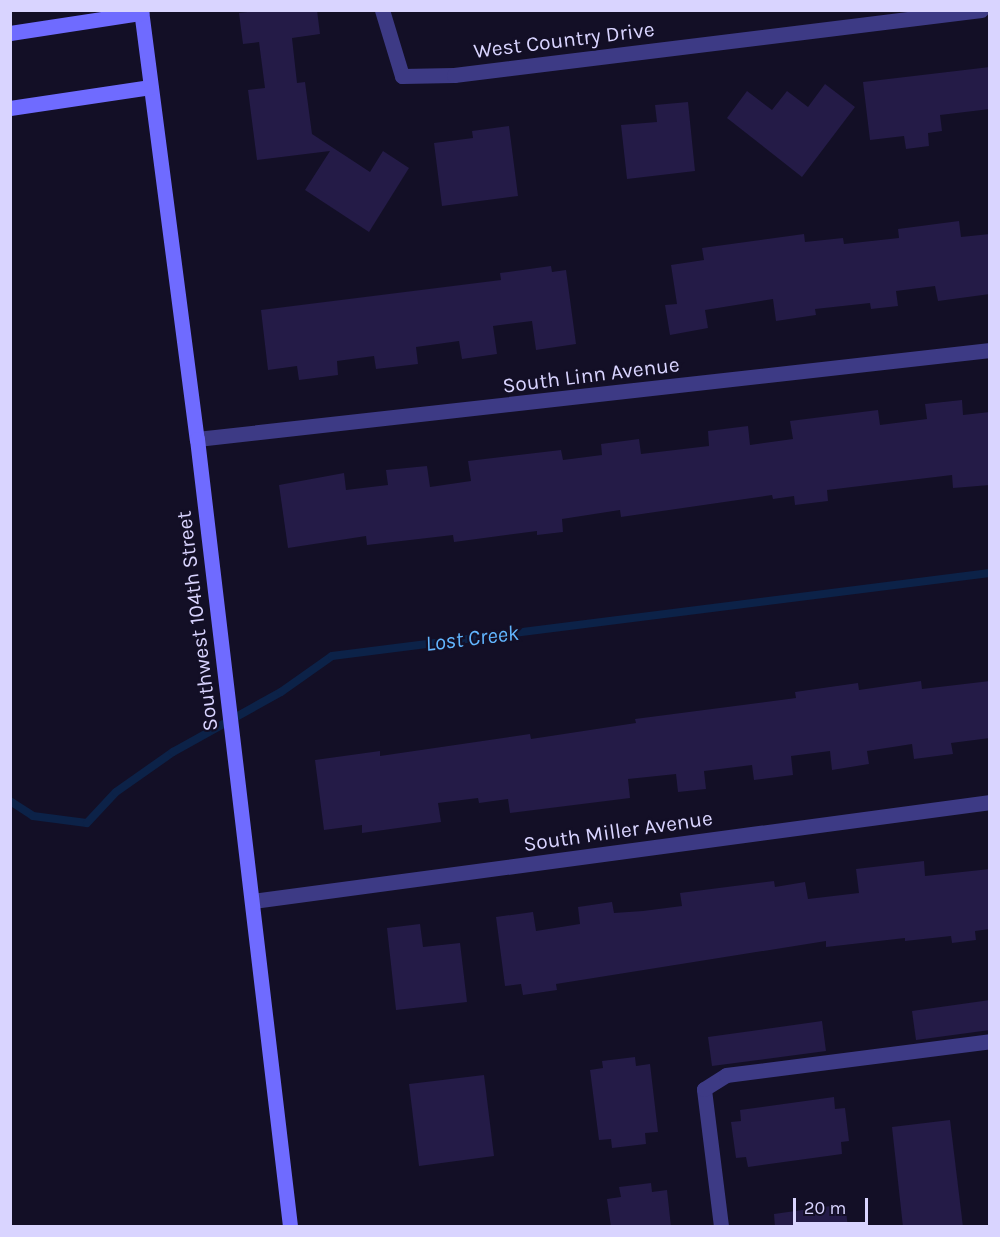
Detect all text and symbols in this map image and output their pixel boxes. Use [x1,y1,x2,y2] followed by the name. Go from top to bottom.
[472,16,656,64] street label: West Country Drive
[501,352,681,398] street label: South Linn Avenue
[171,509,223,733] street label: Southwest 104th Street
[424,620,520,658] water label: Lost Creek
[522,805,714,857] street label: South Miller Avenue
[796,1186,871,1224] scale bar
[804,1197,846,1219] text: 20 m

